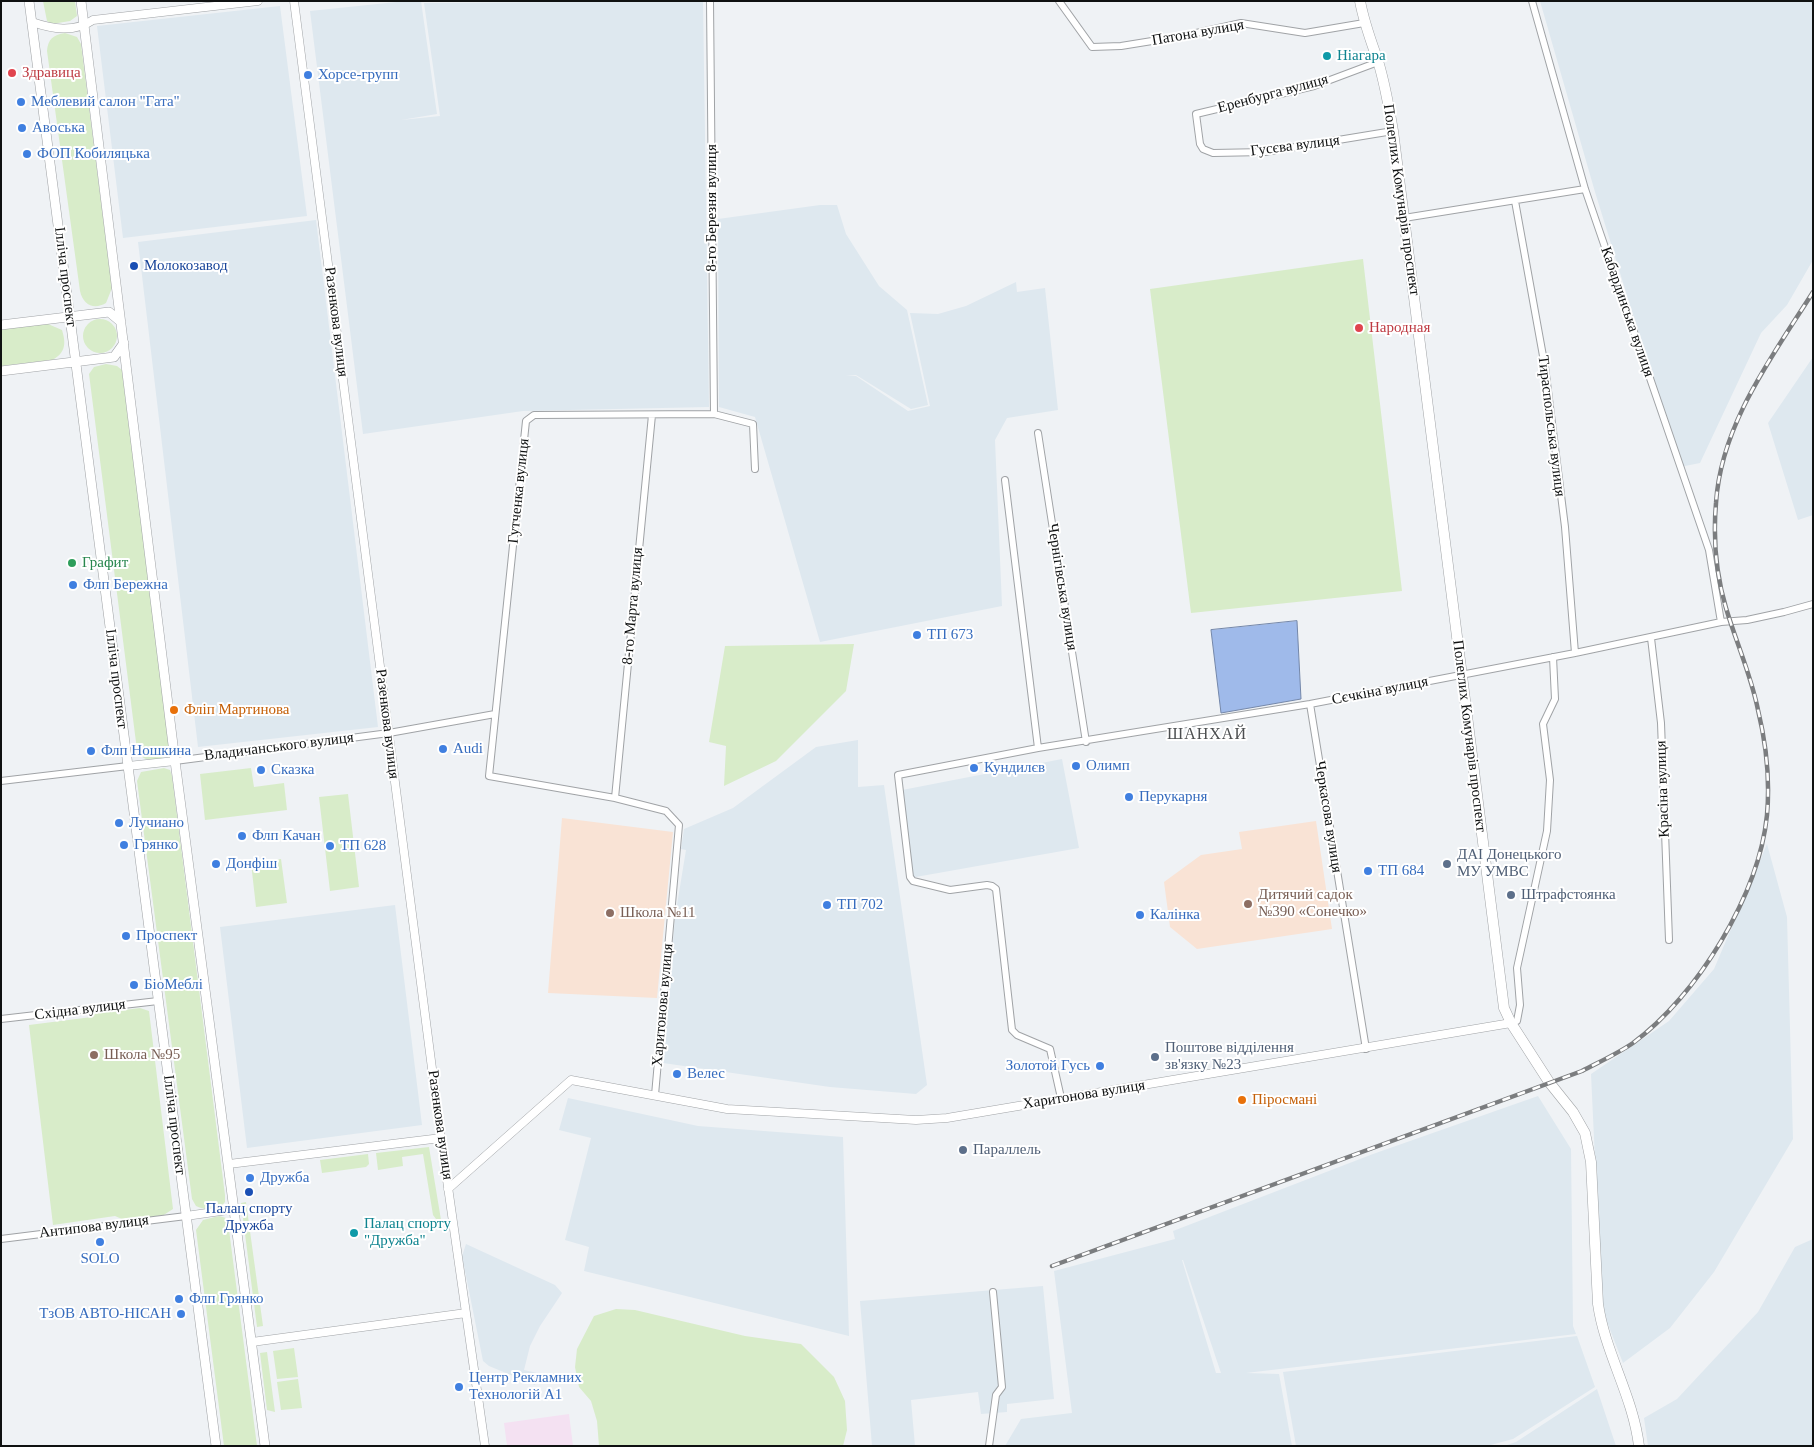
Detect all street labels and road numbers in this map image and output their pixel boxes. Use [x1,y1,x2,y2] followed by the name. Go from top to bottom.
[1151,16,1245,50] street label: Патона вулиця
[1216,71,1330,117] street label: Еренбурга вулиця
[1379,103,1423,297] street label: Полеглих Комунарів проспект
[1249,132,1341,160] street label: Гусєва вулиця
[703,144,721,272] street label: 8-го Березня вулиця
[50,226,80,328] street label: Ілліча проспект
[1596,245,1658,379] street label: Кабардинська вулиця
[320,266,352,378] street label: Разенкова вулиця
[1533,354,1569,498] street label: Тираспольська вулиця
[505,437,533,545] street label: Гутченка вулиця
[1043,522,1081,652] street label: Чернігівська вулиця
[619,547,647,665] street label: 8-го Марта вулиця
[101,628,131,730] street label: Ілліча проспект
[1448,639,1490,833] street label: Полеглих Комунарів проспект
[371,668,403,780] street label: Разенкова вулиця
[1330,673,1430,709] street label: Сєчкіна вулиця
[203,729,355,765] street label: Владичанського вулиця
[1652,740,1674,838] street label: Красіна вулиця
[1310,760,1346,874] street label: Черкасова вулиця
[649,943,677,1067] street label: Харитонова вулиця
[33,995,127,1025] street label: Східна вулиця
[423,1069,457,1181] street label: Разенкова вулиця
[159,1074,189,1176] street label: Ілліча проспект
[1022,1076,1146,1114] street label: Харитонова вулиця
[38,1211,150,1243] street label: Антипова вулиця

